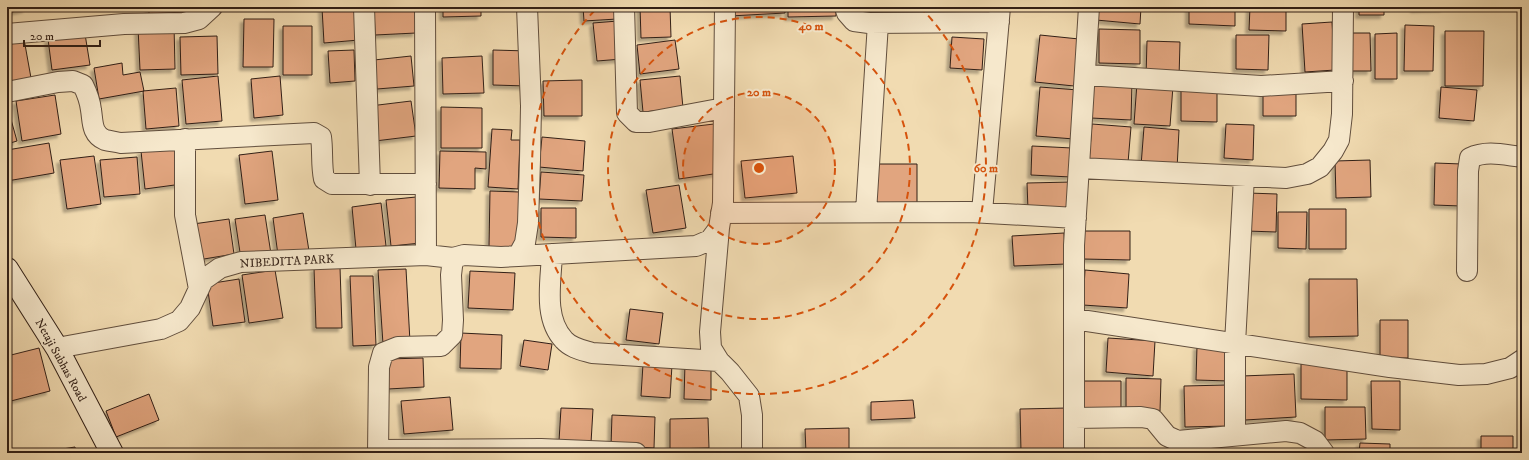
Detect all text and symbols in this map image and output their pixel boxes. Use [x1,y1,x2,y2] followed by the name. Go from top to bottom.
[798,19,823,34] text: 40 m
[24,22,100,48] scale bar
[30,29,54,44] text: 20 m
[747,85,771,100] text: 20 m
[752,161,766,175] centre of rings
[974,161,998,176] text: 60 m
[240,252,335,271] street label: NIBEDITA PARK
[32,316,90,404] street label: Netaji Subhas Road

